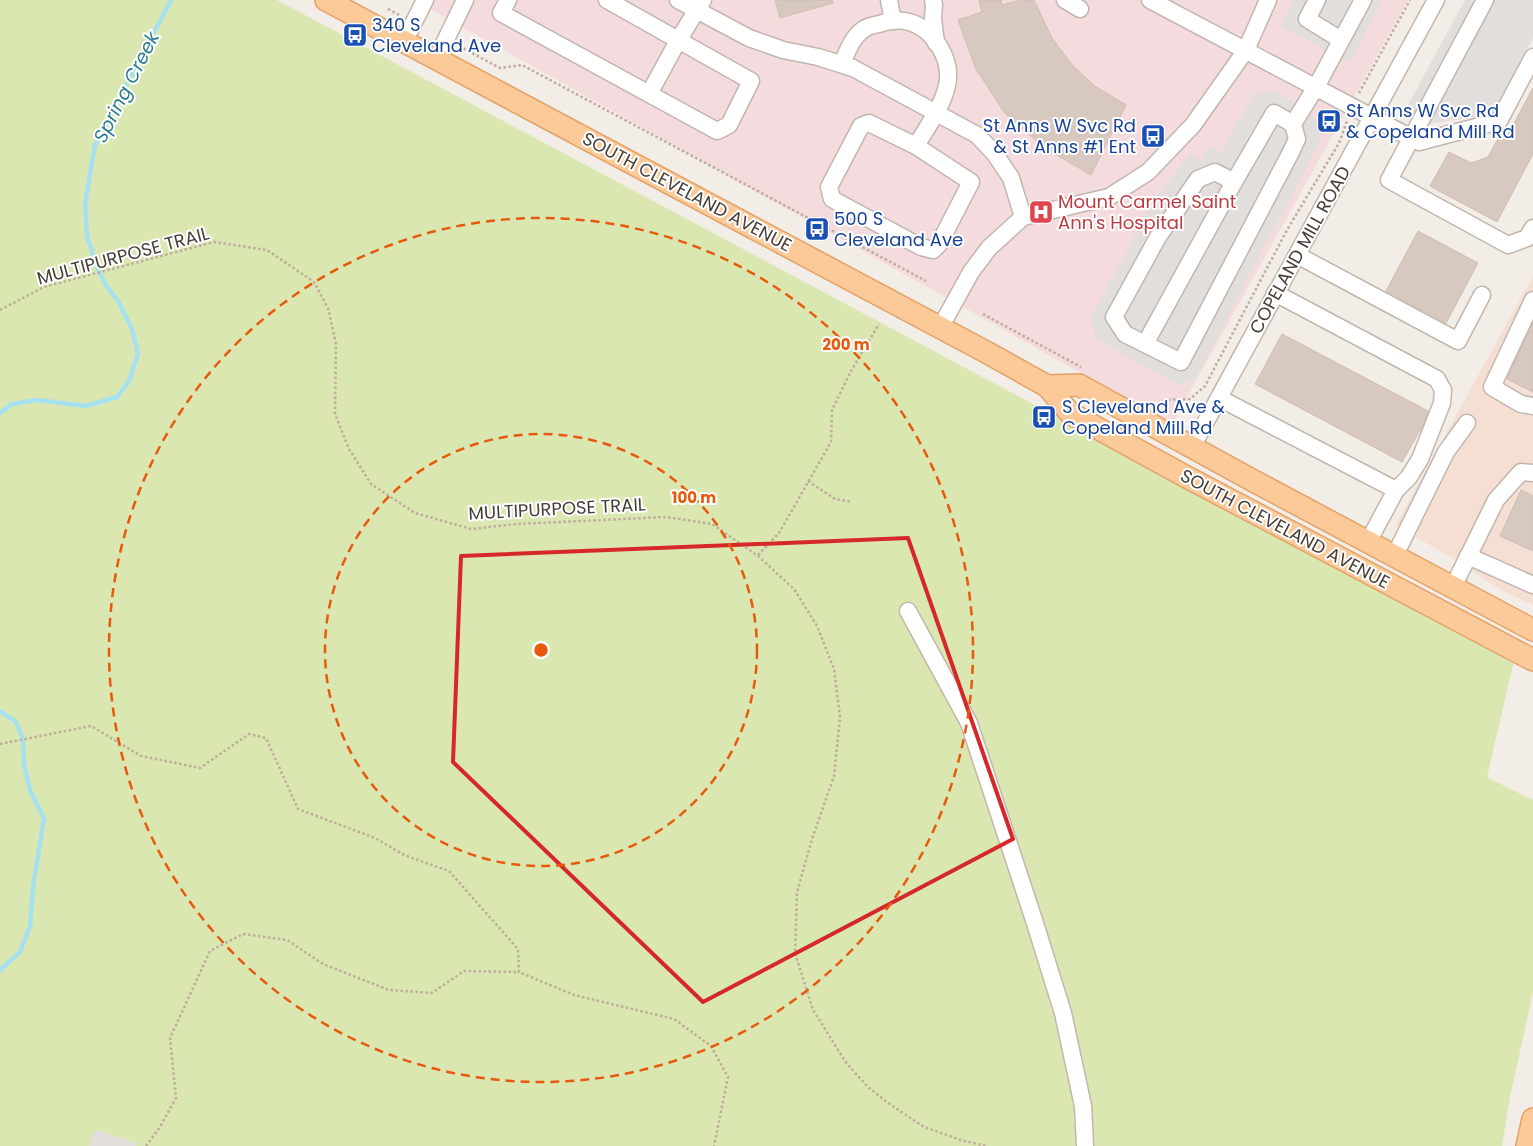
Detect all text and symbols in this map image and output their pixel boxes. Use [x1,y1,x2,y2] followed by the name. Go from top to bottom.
[372,12,501,58] place label: 340 S Cleveland Ave
[342,22,368,48] bus stop icon: 340 S Cleveland Ave
[87,26,167,147] water label: Spring Creek
[1346,98,1515,144] place label: St Anns W Svc Rd & Copeland Mill Rd
[1316,108,1342,134] bus stop icon: St Anns W Svc Rd & Copeland Mill Rd
[983,113,1136,159] place label: St Anns W Svc Rd & St Anns #1 Ent
[1140,123,1166,149] bus stop icon: St Anns W Svc Rd & St Anns #1 Ent
[578,126,796,257] street label: SOUTH CLEVELAND AVENUE
[1243,161,1356,338] street label: COPELAND MILL ROAD
[1058,189,1236,235] place label: Mount Carmel Saint Ann's Hospital
[1028,199,1054,225] hospital icon: Mount Carmel Saint Ann's Hospital
[834,206,963,252] place label: 500 S Cleveland Ave
[804,216,830,242] bus stop icon: 500 S Cleveland Ave
[34,220,212,291] street label: MULTIPURPOSE TRAIL
[822,334,870,355] text: 200 m
[1062,394,1225,440] place label: S Cleveland Ave & Copeland Mill Rd
[1031,404,1057,430] bus stop icon: S Cleveland Ave & Copeland Mill Rd
[1176,463,1394,594] street label: SOUTH CLEVELAND AVENUE
[672,487,716,508] text: 100 m
[468,491,646,526] street label: MULTIPURPOSE TRAIL
[532,641,550,659] centre of rings

